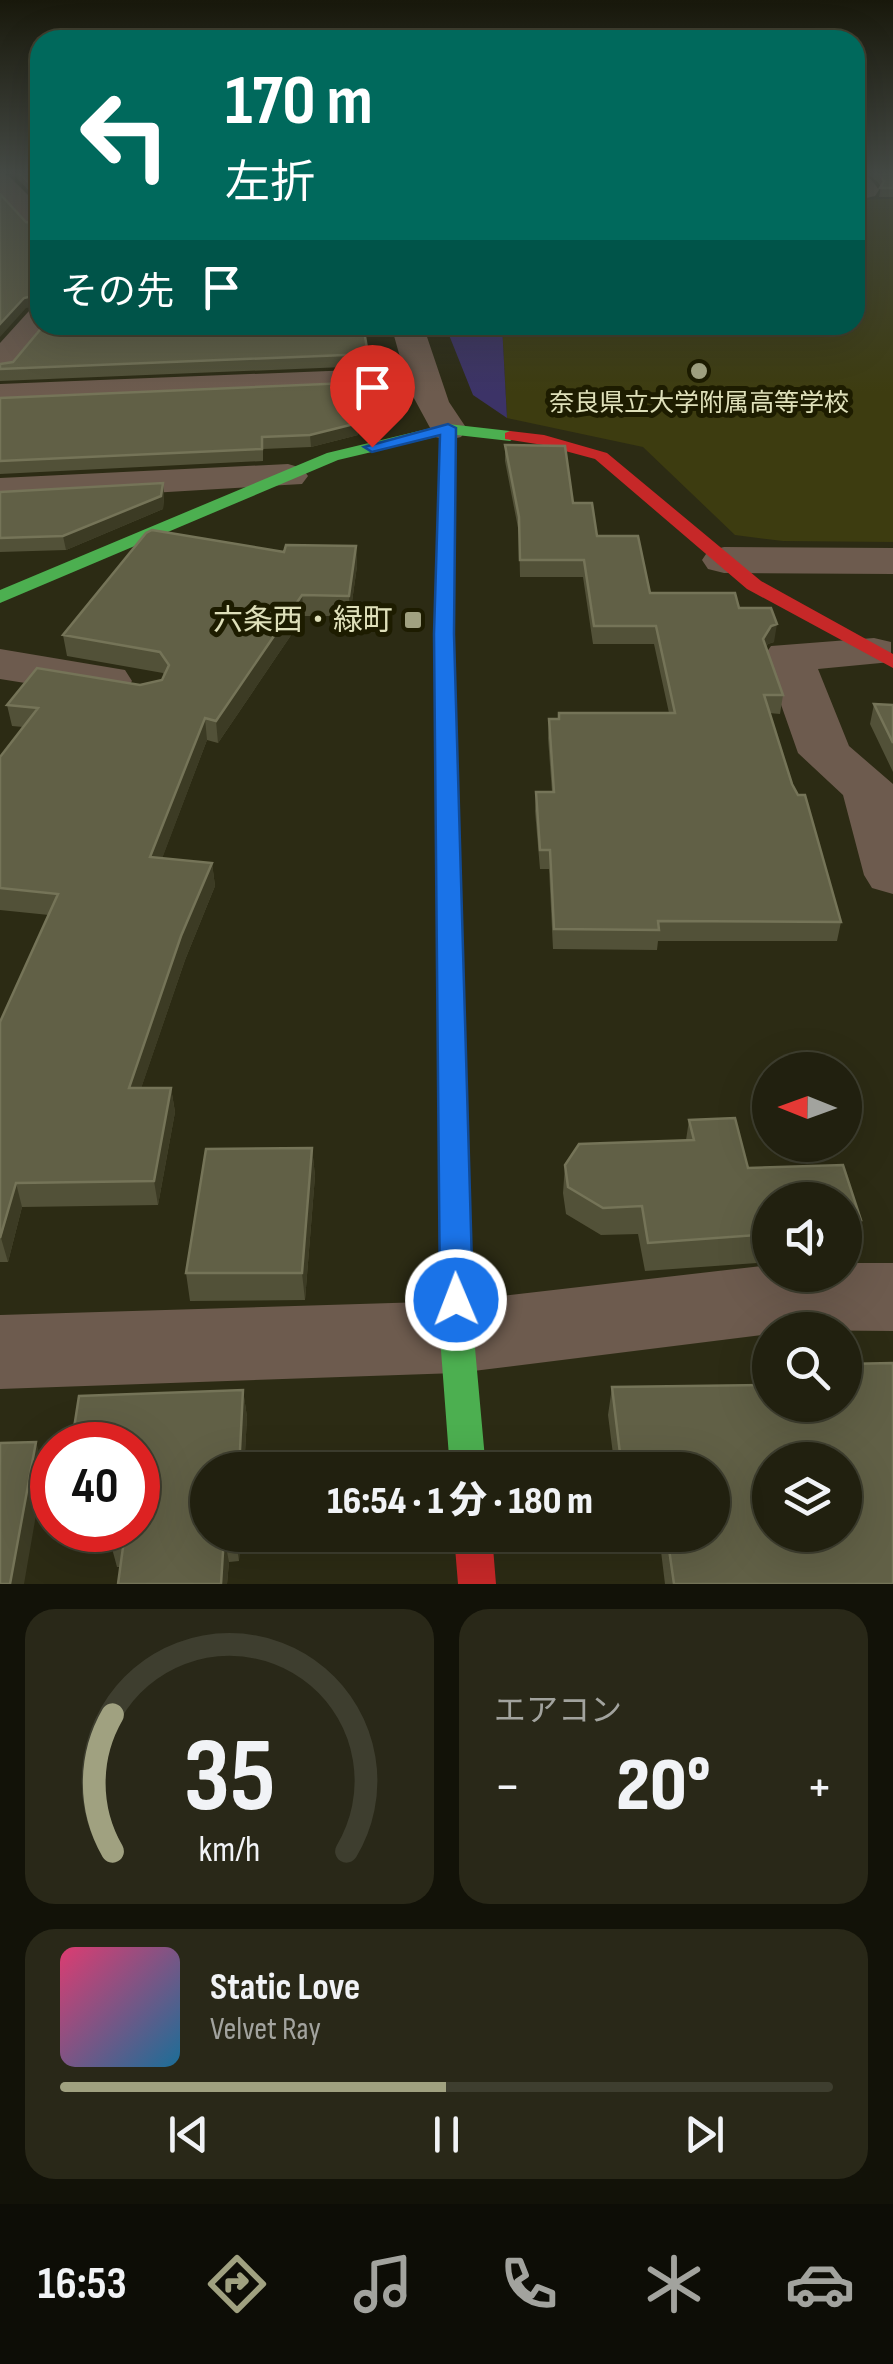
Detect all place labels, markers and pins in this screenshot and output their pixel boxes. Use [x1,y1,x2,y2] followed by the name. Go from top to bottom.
[330,345,415,448] pin
[688,360,710,382] marker: 奈良県立大学附属高等学校
[549,388,849,419] place label: 奈良県立大学附属高等学校
[213,603,393,639] place label: 六条西・緑町
[402,609,424,631] marker: 六条西・緑町

